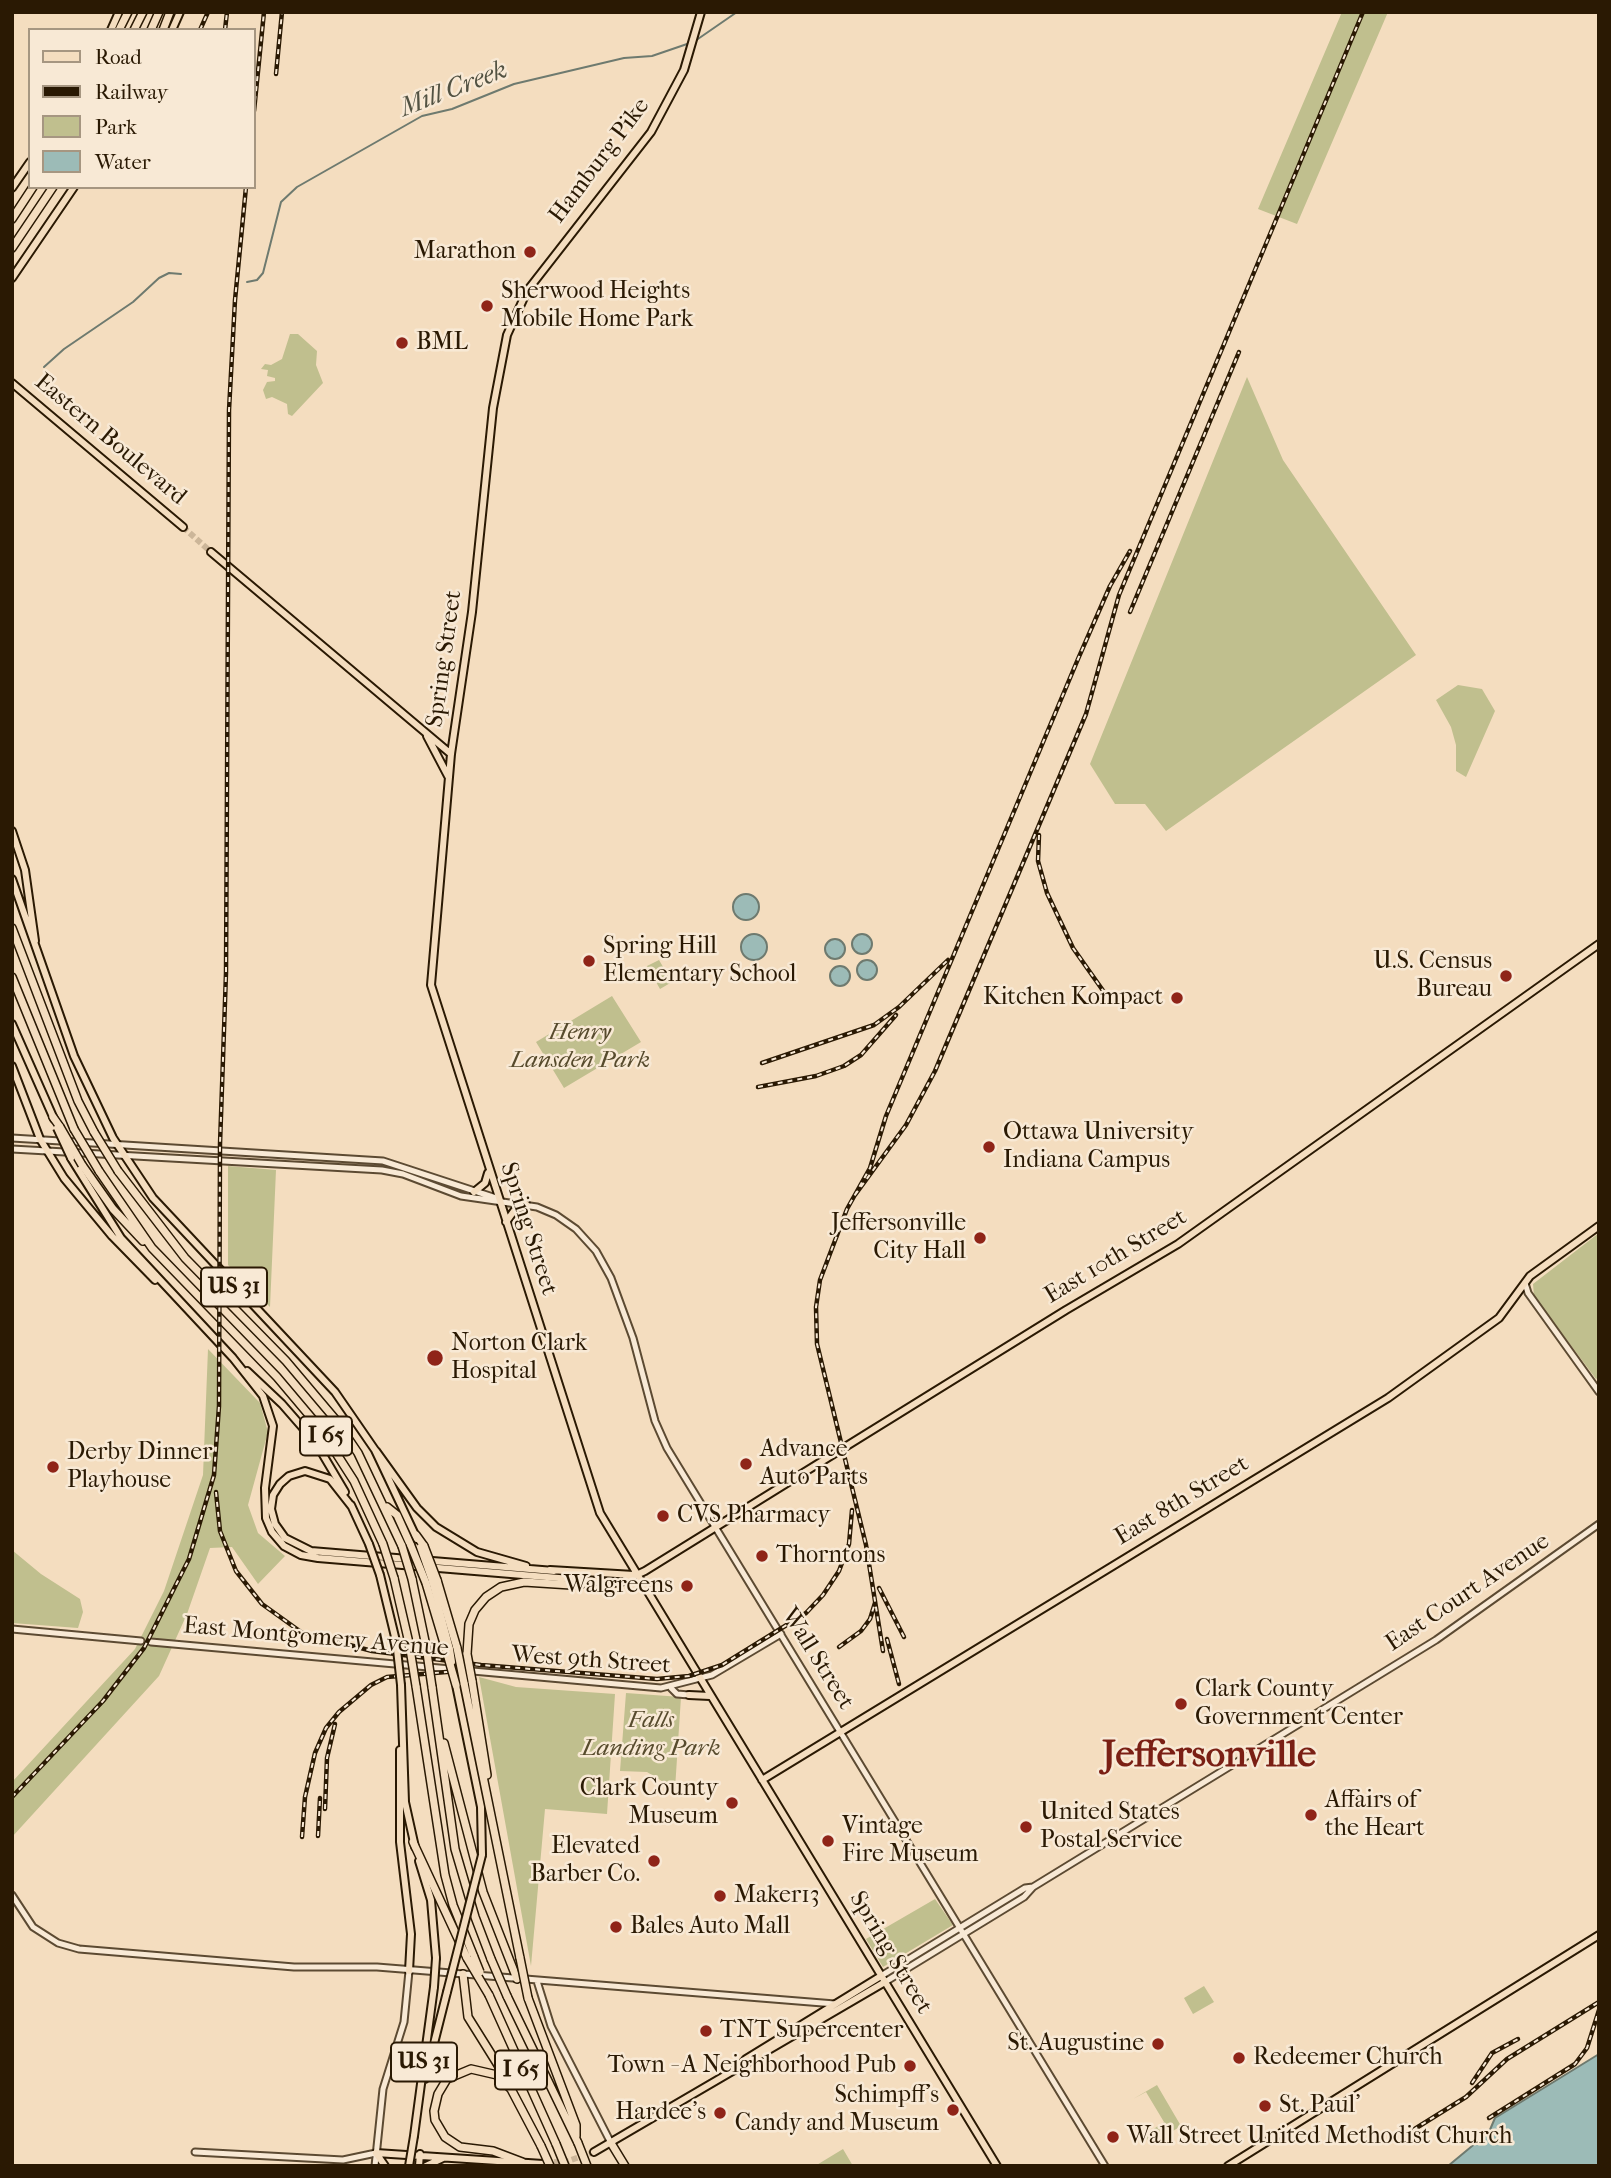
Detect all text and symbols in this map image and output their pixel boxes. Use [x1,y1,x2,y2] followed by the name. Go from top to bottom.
[28,28,256,189] legend
[95,45,142,69] text: Road
[396,55,512,125] water label: Mill Creek
[95,80,168,104] text: Railway
[544,93,656,229] street label: Hamburg Pike
[95,115,137,139] text: Park
[95,150,151,174] text: Water
[414,238,516,266] place label: Marathon
[522,244,538,260] marker: Marathon
[501,278,693,334] place label: Sherwood Heights Mobile Home Park
[479,298,495,314] marker: Sherwood Heights Mobile Home Park
[416,329,468,357] place label: BML
[394,335,410,351] marker: BML
[28,368,192,512] street label: Eastern Boulevard
[421,589,469,729] street label: Spring Street
[603,933,796,989] place label: Spring Hill Elementary School
[1373,948,1492,1004] place label: U.S. Census Bureau
[581,953,597,969] marker: Spring Hill Elementary School
[1498,968,1514,984] marker: U.S. Census Bureau
[983,984,1163,1012] place label: Kitchen Kompact
[1169,990,1185,1006] marker: Kitchen Kompact
[510,1019,650,1075] park label: Henry Lansden Park
[1003,1119,1194,1175] place label: Ottawa University Indiana Campus
[981,1139,997,1155] marker: Ottawa University Indiana Campus
[493,1159,563,1299] street label: Spring Street
[1040,1203,1192,1311] street label: East 10th Street
[831,1210,966,1266] place label: Jeffersonville City Hall
[972,1230,988,1246] marker: Jeffersonville City Hall
[201,1268,267,1306] road number: US 31
[451,1330,587,1386] place label: Norton Clark Hospital
[425,1348,445,1368] marker: Norton Clark Hospital
[300,1416,352,1456] road number: I 65
[760,1436,868,1492] place label: Advance Auto Parts
[67,1439,212,1495] place label: Derby Dinner Playhouse
[1110,1450,1254,1552] street label: East 8th Street
[738,1456,754,1472] marker: Advance Auto Parts
[45,1459,61,1475] marker: Derby Dinner Playhouse
[677,1502,830,1530] place label: CVS Pharmacy
[655,1508,671,1524] marker: CVS Pharmacy
[1381,1528,1555,1658] street label: East Court Avenue
[776,1542,885,1570] place label: Thorntons
[754,1548,770,1564] marker: Thorntons
[564,1572,673,1600] place label: Walgreens
[679,1578,695,1594] marker: Walgreens
[774,1603,860,1715] street label: Wall Street
[182,1612,450,1664] street label: East Montgomery Avenue
[510,1641,672,1681] street label: West 9th Street
[1195,1676,1403,1732] place label: Clark County Government Center
[1173,1696,1189,1712] marker: Clark County Government Center
[581,1707,721,1763] park label: Falls Landing Park
[1102,1734,1316,1780] district label: Jeffersonville
[580,1775,718,1831] place label: Clark County Museum
[1325,1787,1425,1843] place label: Affairs of the Heart
[724,1795,740,1811] marker: Clark County Museum
[1040,1799,1182,1855] place label: United States Postal Service
[1303,1807,1319,1823] marker: Affairs of the Heart
[842,1813,979,1869] place label: Vintage Fire Museum
[1018,1819,1034,1835] marker: United States Postal Service
[530,1833,640,1889] place label: Elevated Barber Co.
[820,1833,836,1849] marker: Vintage Fire Museum
[646,1853,662,1869] marker: Elevated Barber Co.
[734,1882,820,1910] place label: Maker13
[842,1887,938,2019] street label: Spring Street
[712,1888,728,1904] marker: Maker13
[630,1913,790,1941] place label: Bales Auto Mall
[608,1919,624,1935] marker: Bales Auto Mall
[720,2017,903,2045] place label: TNT Supercenter
[698,2023,714,2039] marker: TNT Supercenter
[1007,2030,1144,2058] place label: St. Augustine
[1150,2036,1166,2052] marker: St. Augustine
[391,2042,457,2082] road number: US 31
[1253,2044,1443,2072] place label: Redeemer Church
[495,2050,547,2090] road number: I 65
[1231,2050,1247,2066] marker: Redeemer Church
[607,2052,896,2080] place label: Town - A Neighborhood Pub
[902,2058,918,2074] marker: Town - A Neighborhood Pub
[735,2082,939,2138] place label: Schimpff's Candy and Museum
[1279,2092,1360,2120] place label: St. Paul'
[1257,2098,1273,2114] marker: St. Paul'
[615,2099,706,2127] place label: Hardee's
[945,2102,961,2118] marker: Schimpff's Candy and Museum
[712,2105,728,2121] marker: Hardee's
[1127,2123,1512,2151] place label: Wall Street United Methodist Church
[1105,2129,1121,2145] marker: Wall Street United Methodist Church

